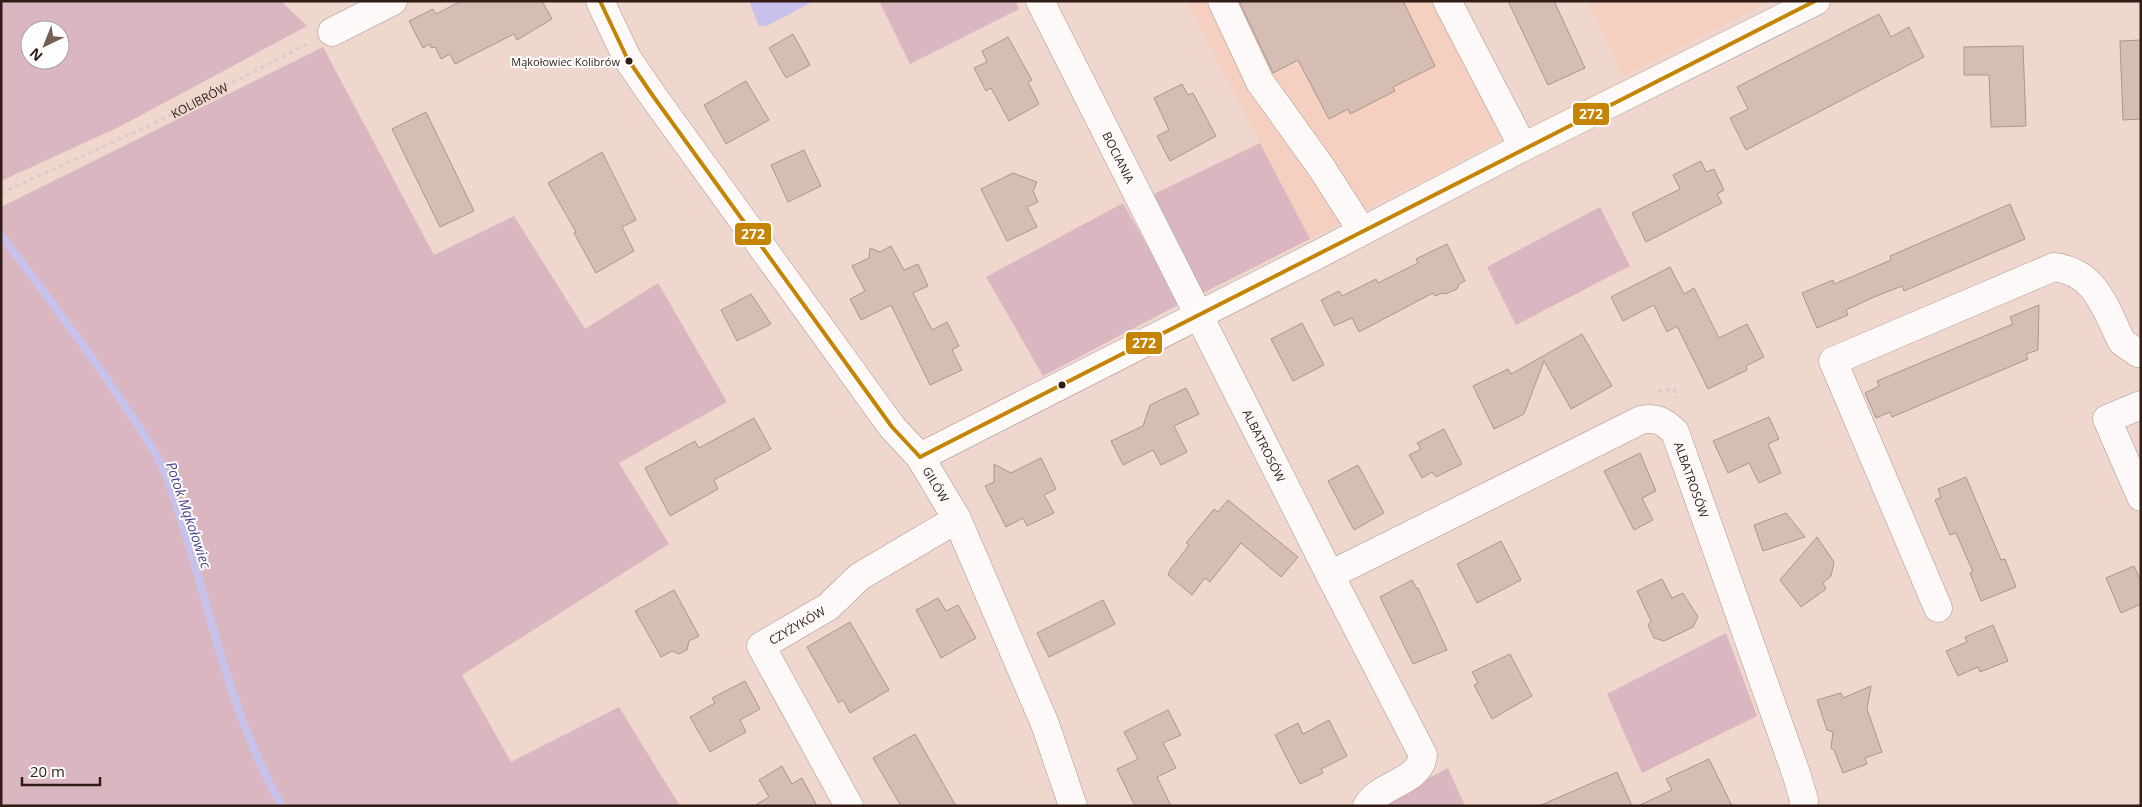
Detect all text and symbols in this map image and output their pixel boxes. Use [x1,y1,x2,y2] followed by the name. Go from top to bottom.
[20,20,70,70] north arrow
[25,44,46,66] text: N
[511,54,620,69] place label: Mąkołowiec Kolibrów
[624,56,634,66] marker: Mąkołowiec Kolibrów
[168,78,231,122] street label: KOLIBRÓW
[1572,102,1610,126] line badge: 272
[1579,104,1603,123] text: 272
[1099,129,1139,186] street label: BOCIANIA
[734,222,772,246] line badge: 272
[741,224,765,243] text: 272
[1125,331,1163,355] line badge: 272
[1132,333,1156,352] text: 272
[1057,380,1067,390] unlabelled marker
[1239,406,1290,485] street label: ALBATROSÓW
[1671,439,1713,520] street label: ALBATROSÓW
[162,459,216,571] water label: Potok Mąkołowiec
[919,463,953,505] street label: GILÓW
[765,602,828,648] street label: CZYŻYKÓW
[22,754,100,786] scale bar
[30,761,65,781] text: 20 m

